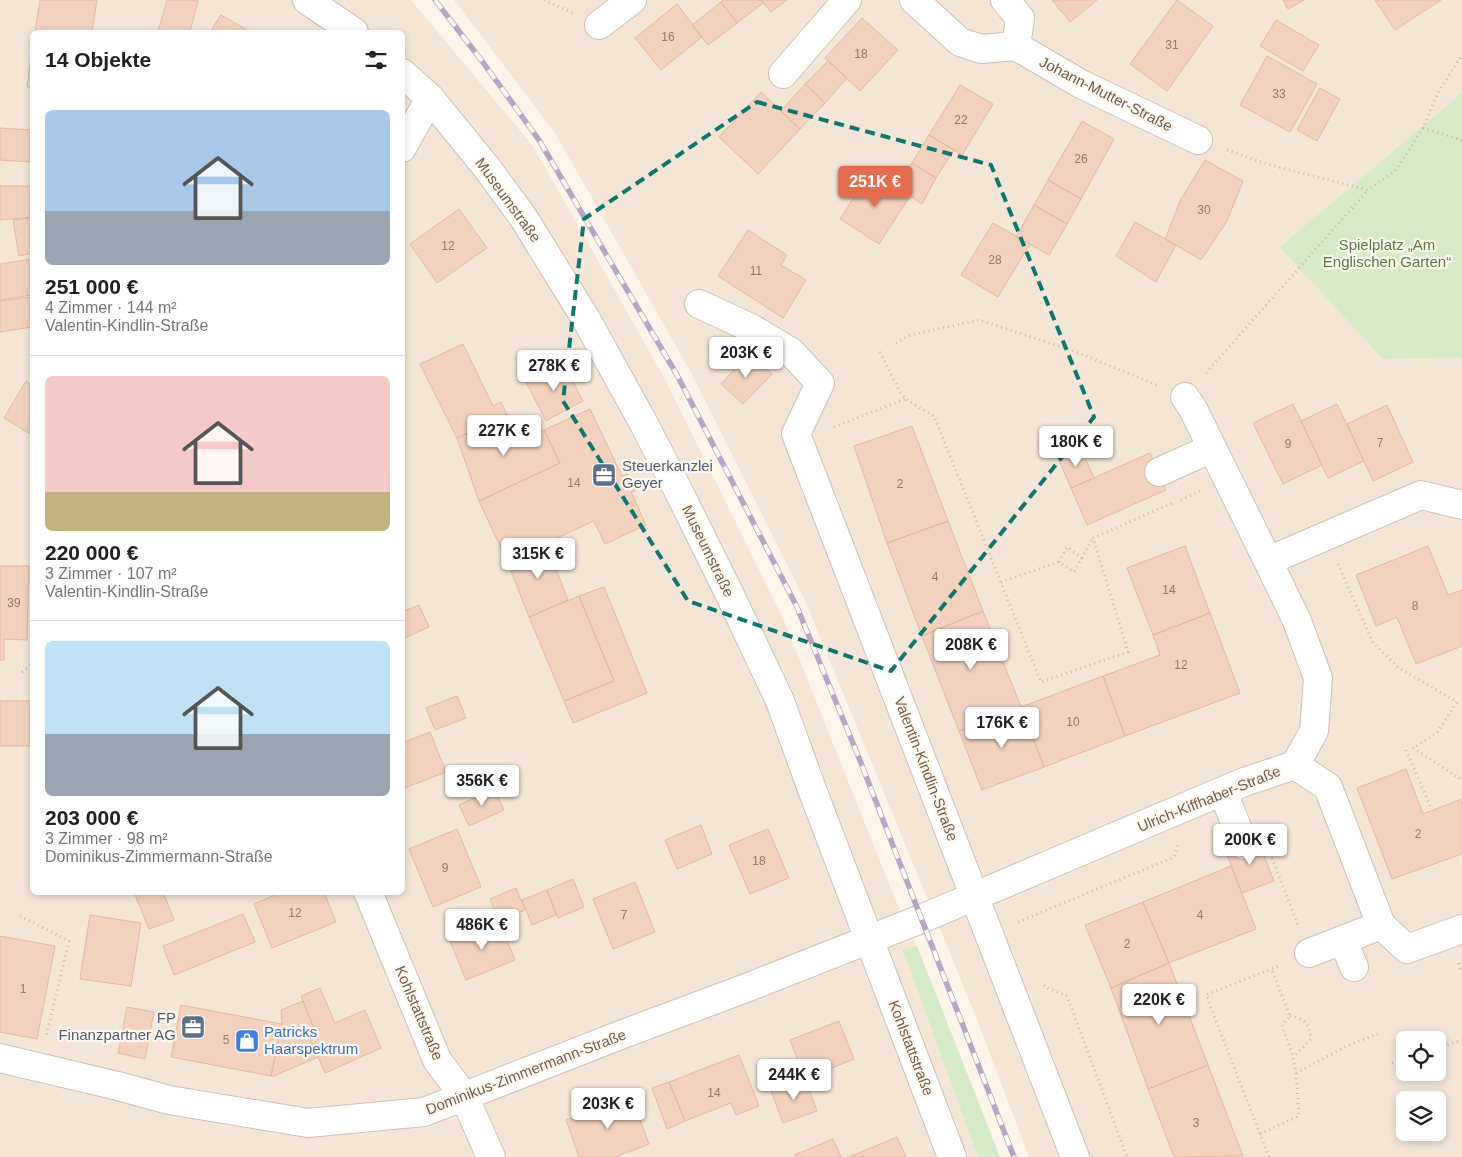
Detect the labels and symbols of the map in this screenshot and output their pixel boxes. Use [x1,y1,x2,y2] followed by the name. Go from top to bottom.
[661,30,675,44] house number: 16
[1165,38,1179,52] house number: 31
[854,47,868,61] house number: 18
[1037,53,1175,134] street label: Johann-Mutter-Straße
[1272,87,1286,101] house number: 33
[954,113,968,127] house number: 22
[1074,152,1088,166] house number: 26
[472,154,545,245] street label: Museumstraße
[834,166,916,208] pin: 251K €
[1197,203,1211,217] house number: 30
[1323,236,1451,270] park label: Spielplatz „Am Englischen Garten“
[441,239,455,253] house number: 12
[988,253,1002,267] house number: 28
[750,264,763,278] house number: 11
[705,336,787,379] pin: 203K €
[513,350,595,392] pin: 278K €
[463,414,545,457] pin: 227K €
[1035,426,1117,468] pin: 180K €
[1377,436,1384,450] house number: 7
[1285,437,1292,451] house number: 9
[622,457,713,491] place label: Steuerkanzlei Geyer
[591,462,617,488] office icon: Steuerkanzlei Geyer
[567,476,581,490] house number: 14
[897,477,904,491] house number: 2
[679,502,738,599] street label: Museumstraße
[497,538,579,580] pin: 315K €
[932,570,939,584] house number: 4
[1162,583,1176,597] house number: 14
[7,596,21,610] house number: 39
[1412,599,1419,613] house number: 8
[930,628,1012,671] pin: 208K €
[1174,658,1188,672] house number: 12
[891,694,962,843] street label: Valentin-Kindlin-Straße
[961,706,1043,749] pin: 176K €
[1066,715,1080,729] house number: 10
[1135,762,1283,835] street label: Ulrich-Kiffhaber-Straße
[441,764,523,807] pin: 356K €
[1209,824,1291,866] pin: 200K €
[1415,827,1422,841] house number: 2
[752,854,766,868] house number: 18
[442,861,449,875] house number: 9
[288,906,302,920] house number: 12
[441,908,523,951] pin: 486K €
[621,908,628,922] house number: 7
[1197,908,1204,922] house number: 4
[1124,937,1131,951] house number: 2
[392,963,447,1063] street label: Kohlstattstraße
[20,982,27,996] house number: 1
[1118,984,1200,1026] pin: 220K €
[885,998,937,1098] street label: Kohlstattstraße
[58,1009,176,1043] place label: FP Finanzpartner AG
[180,1014,206,1040] office icon: FP Finanzpartner AG
[264,1023,358,1057] place label: Patricks Haarspektrum
[423,1025,628,1118] street label: Dominikus-Zimmermann-Straße
[234,1028,260,1054] shop icon: Patricks Haarspektrum
[223,1033,230,1047] house number: 5
[753,1058,835,1101] pin: 244K €
[707,1086,721,1100] house number: 14
[567,1088,649,1130] pin: 203K €
[1193,1116,1200,1130] house number: 3

